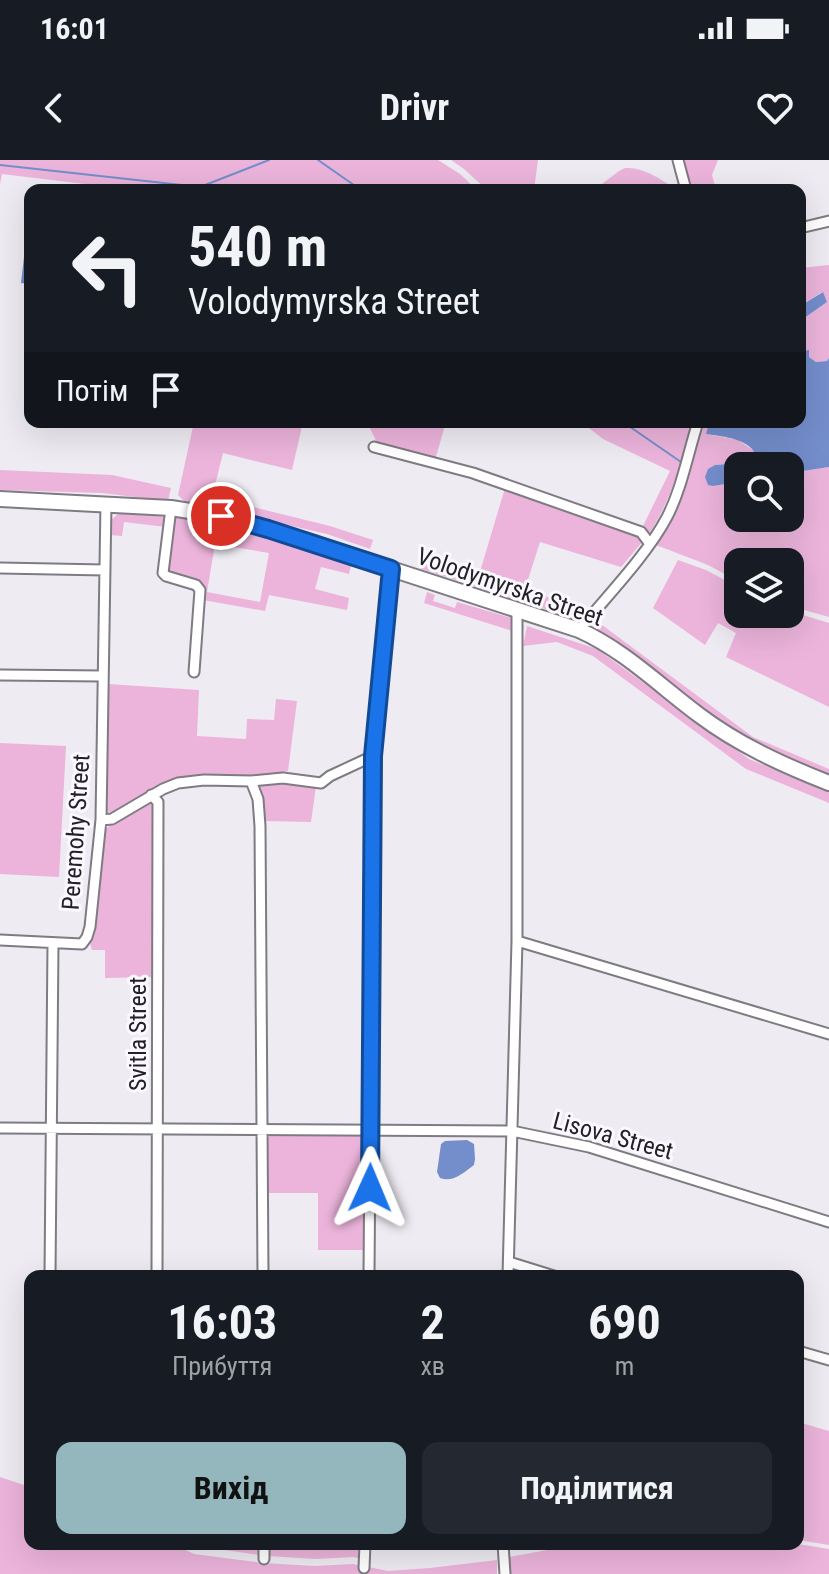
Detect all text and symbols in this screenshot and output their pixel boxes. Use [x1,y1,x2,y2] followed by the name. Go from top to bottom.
[40,11,109,46] text: 16:01
[32,86,76,130] icon: back
[753,86,797,130] icon: heart
[380,87,449,129] text: Drivr
[188,214,327,280] text: 540 m
[56,216,160,320] icon: left
[188,281,480,323] text: Volodymyrska Street
[144,368,188,412] icon: arrive
[56,373,128,408] text: Потім
[724,452,804,628] map controls
[724,452,804,532] button: search
[187,482,255,550] pin
[199,494,243,538] icon: arrive
[413,542,607,632] street label: Volodymyrska Street
[724,548,804,628] button: layers
[57,753,95,911] street label: Peremohy Street
[124,977,152,1091] street label: Svitla Street
[550,1107,676,1165] street label: Lisova Street
[328,1146,412,1230] position arrow
[167,1294,277,1351] text: 16:03
[421,1294,445,1351] text: 2
[588,1294,661,1351] text: 690
[172,1351,272,1381] text: Прибуття
[420,1351,445,1381] text: хв
[615,1351,634,1381] text: m
[56,1442,406,1534] button: Вихід
[422,1442,772,1534] button: Поділитися

